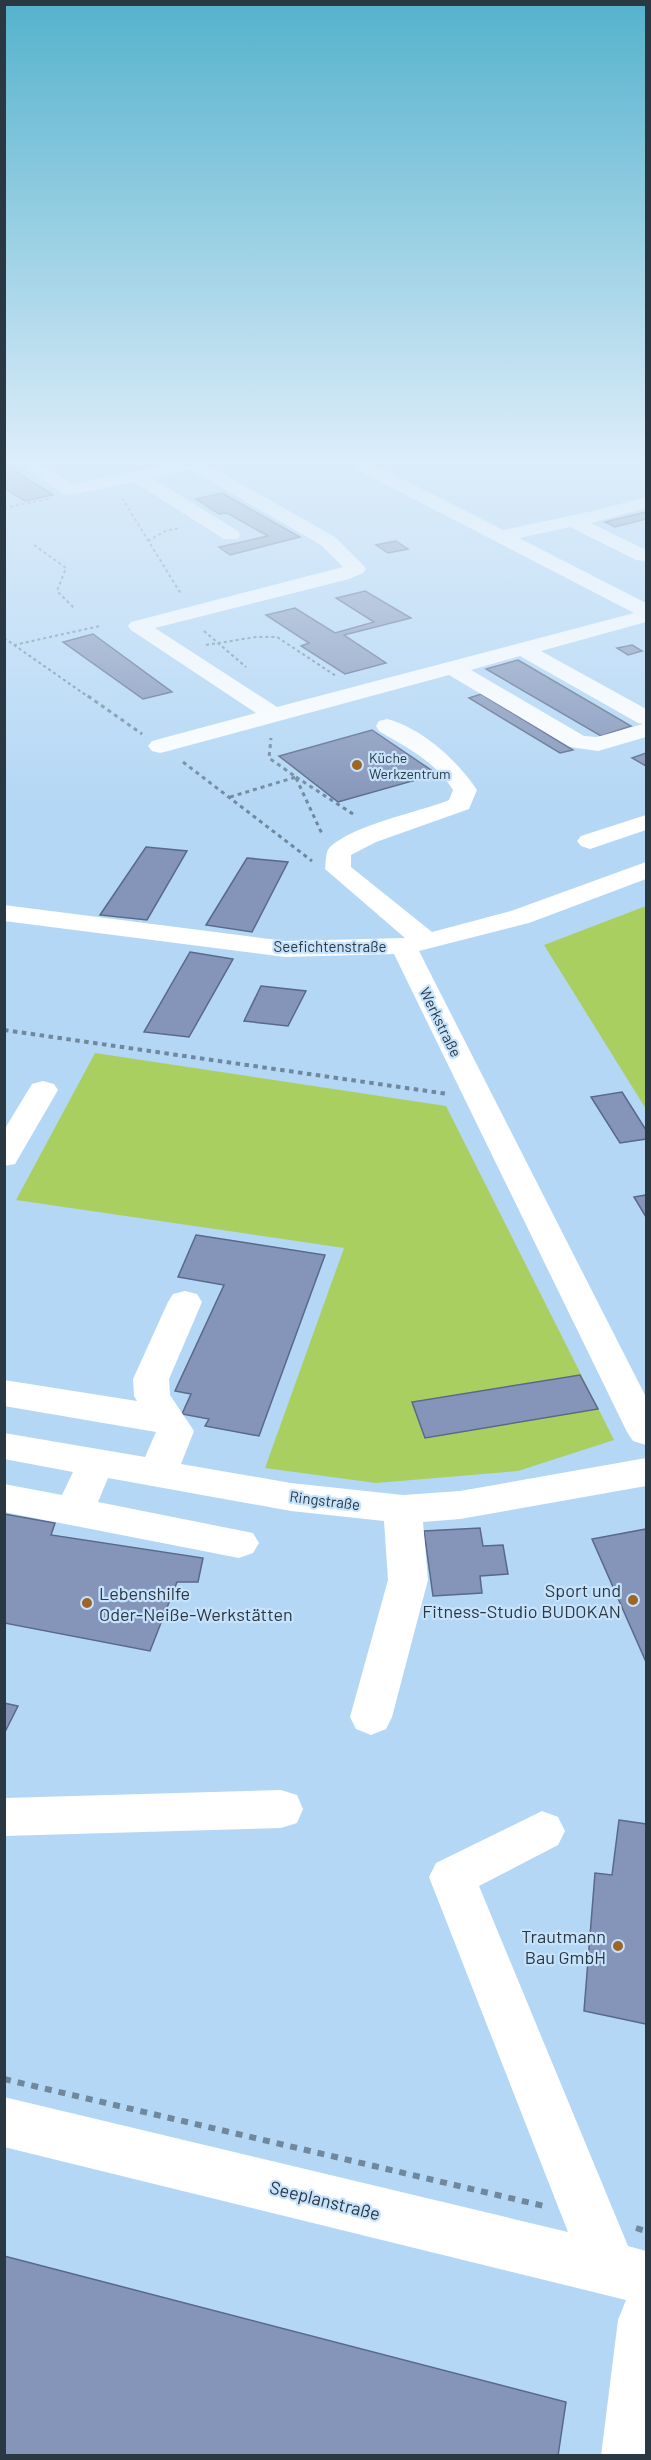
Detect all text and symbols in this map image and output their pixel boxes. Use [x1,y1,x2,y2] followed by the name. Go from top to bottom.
[369,749,451,782] place label: Küche Werkzentrum
[350,758,364,772] marker: Küche Werkzentrum
[273,937,387,955] street label: Seefichtenstraße
[416,984,466,1060] street label: Werkstraße
[289,1487,361,1513] street label: Ringstraße
[422,1579,621,1622] place label: Sport und Fitness-Studio BUDOKAN
[99,1582,293,1625] place label: Lebenshilfe Oder-Neiße-Werkstätten
[626,1593,640,1607] marker: Sport und Fitness-Studio BUDOKAN
[80,1596,94,1610] marker: Lebenshilfe Oder-Neiße-Werkstätten
[521,1925,606,1968] place label: Trautmann Bau GmbH
[611,1939,625,1953] marker: Trautmann Bau GmbH
[267,2176,383,2224] street label: Seeplanstraße

